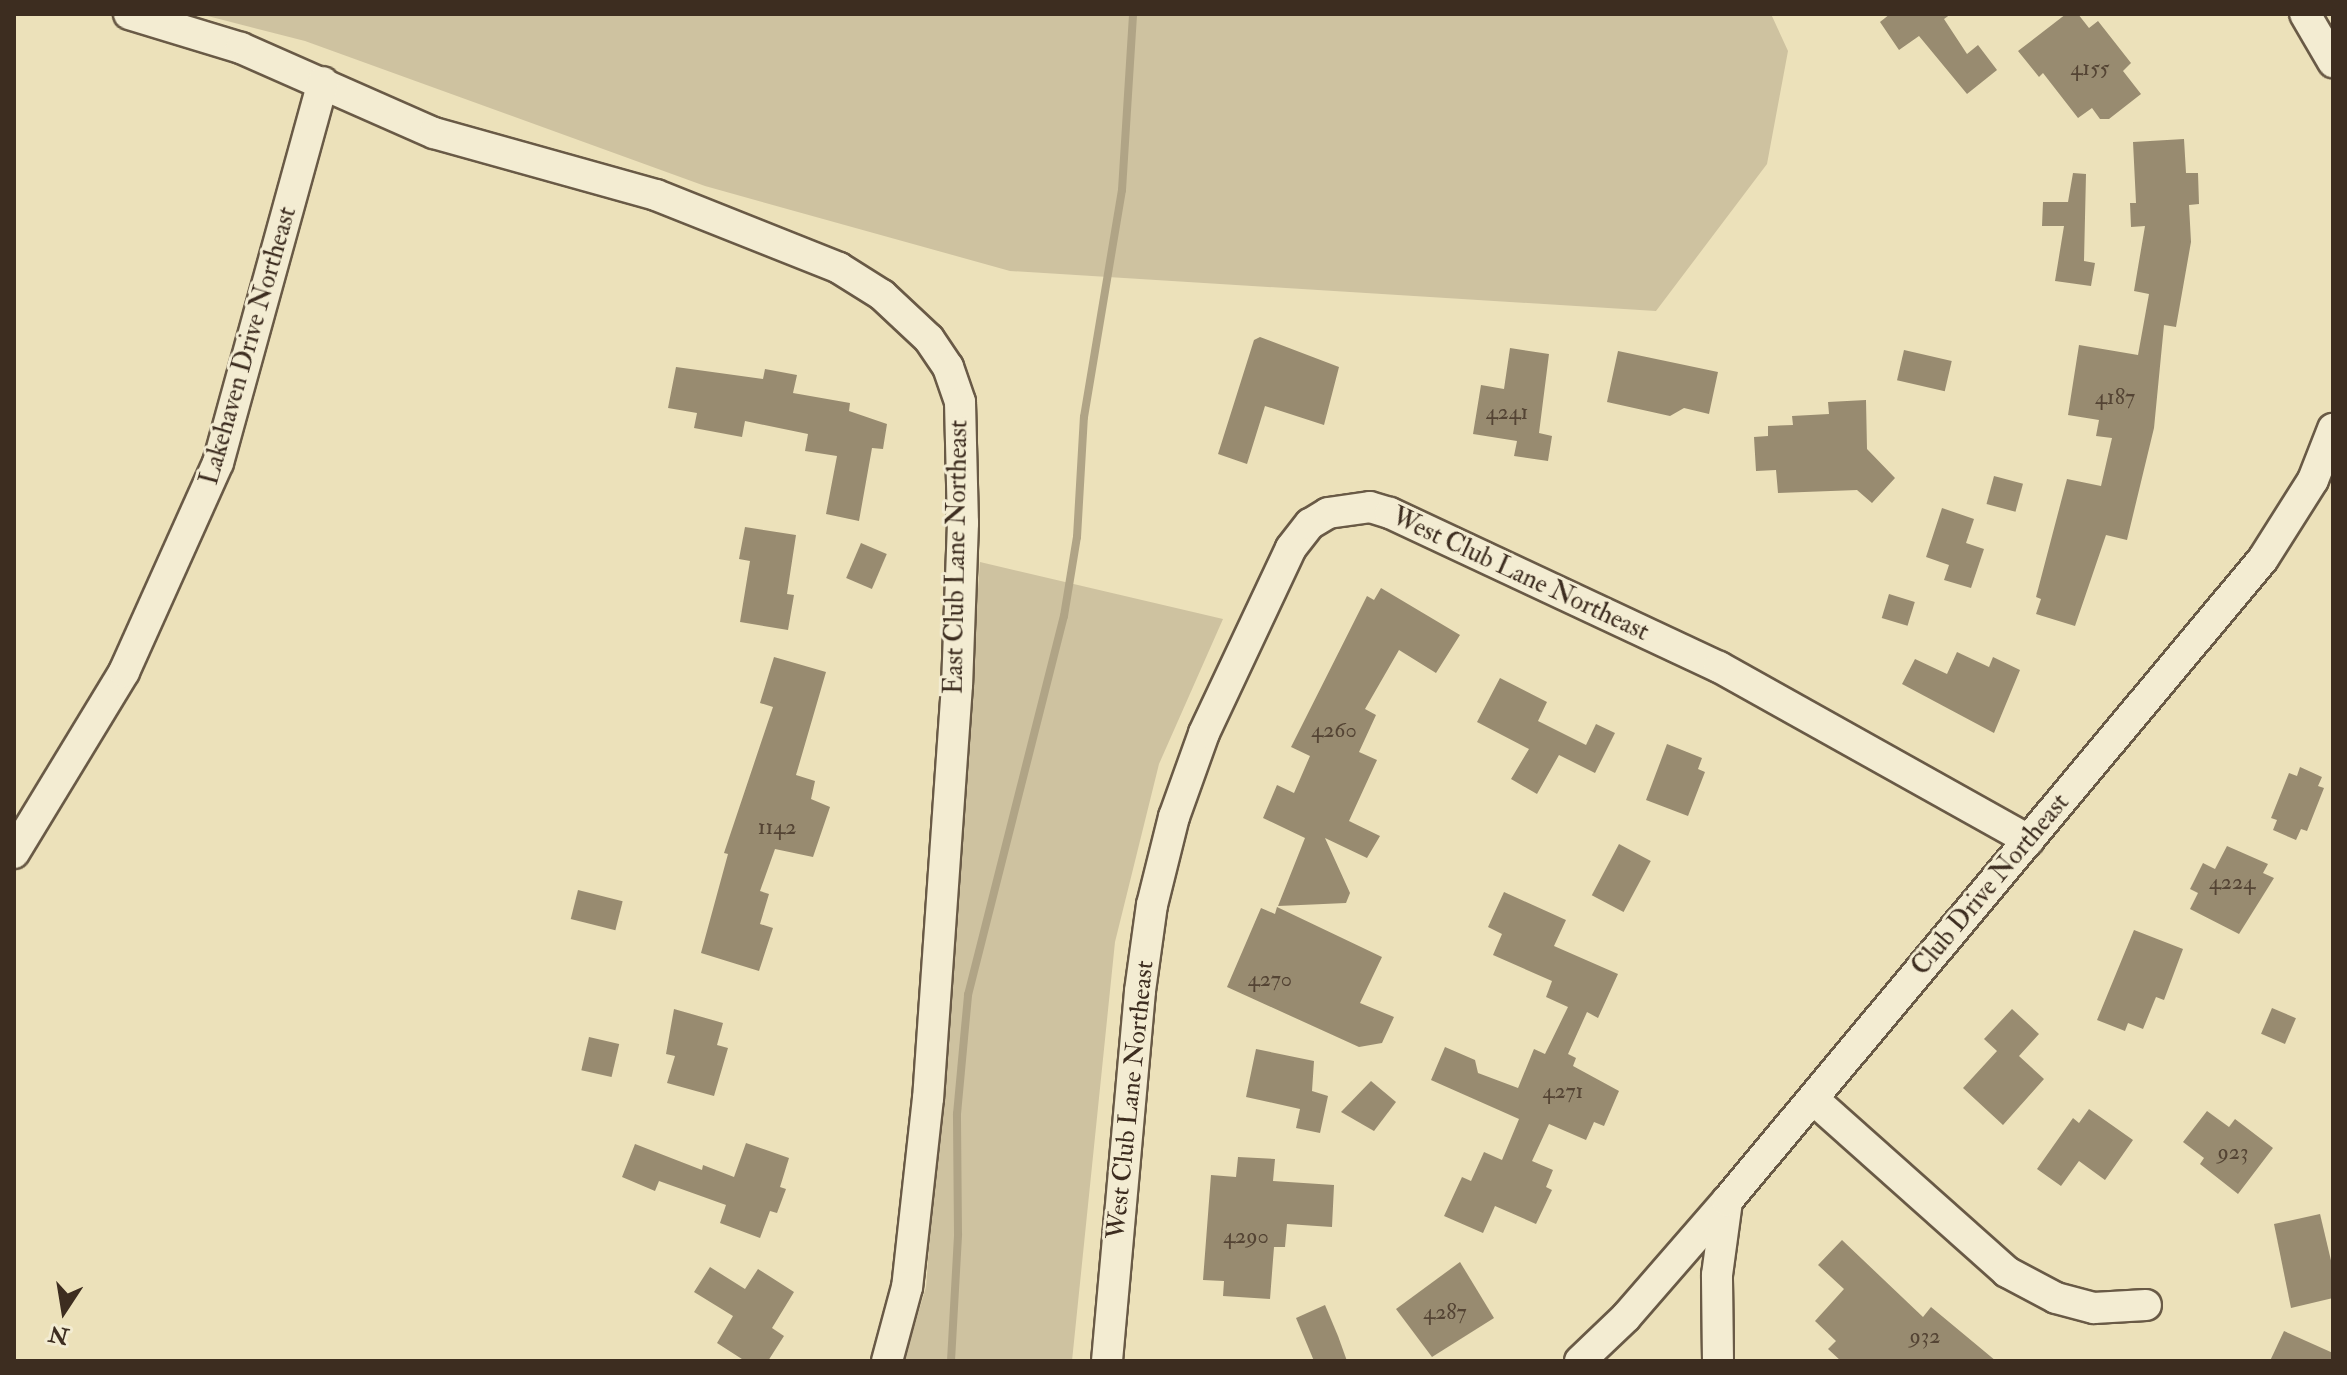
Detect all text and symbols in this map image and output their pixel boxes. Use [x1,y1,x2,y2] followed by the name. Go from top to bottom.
[2071,56,2109,82] house number: 4155
[194,203,304,489] street label: Lakehaven Drive Northeast
[2095,385,2135,411] house number: 4187
[1486,400,1528,426] house number: 4241
[939,419,975,695] street label: East Club Lane Northeast
[1386,502,1654,648] street label: West Club Lane Northeast
[1311,718,1357,744] house number: 4260
[1906,788,2076,982] street label: Club Drive Northeast
[758,815,796,841] house number: 1142
[2209,870,2255,896] house number: 4224
[1101,959,1161,1241] street label: West Club Lane Northeast
[1248,967,1292,993] house number: 4270
[1543,1079,1583,1105] house number: 4271
[2218,1140,2248,1166] house number: 923
[1223,1224,1269,1250] house number: 4290
[24,1271,104,1351] north arrow
[1423,1300,1467,1326] house number: 4287
[46,1319,72,1350] text: N
[1910,1324,1940,1350] house number: 932

